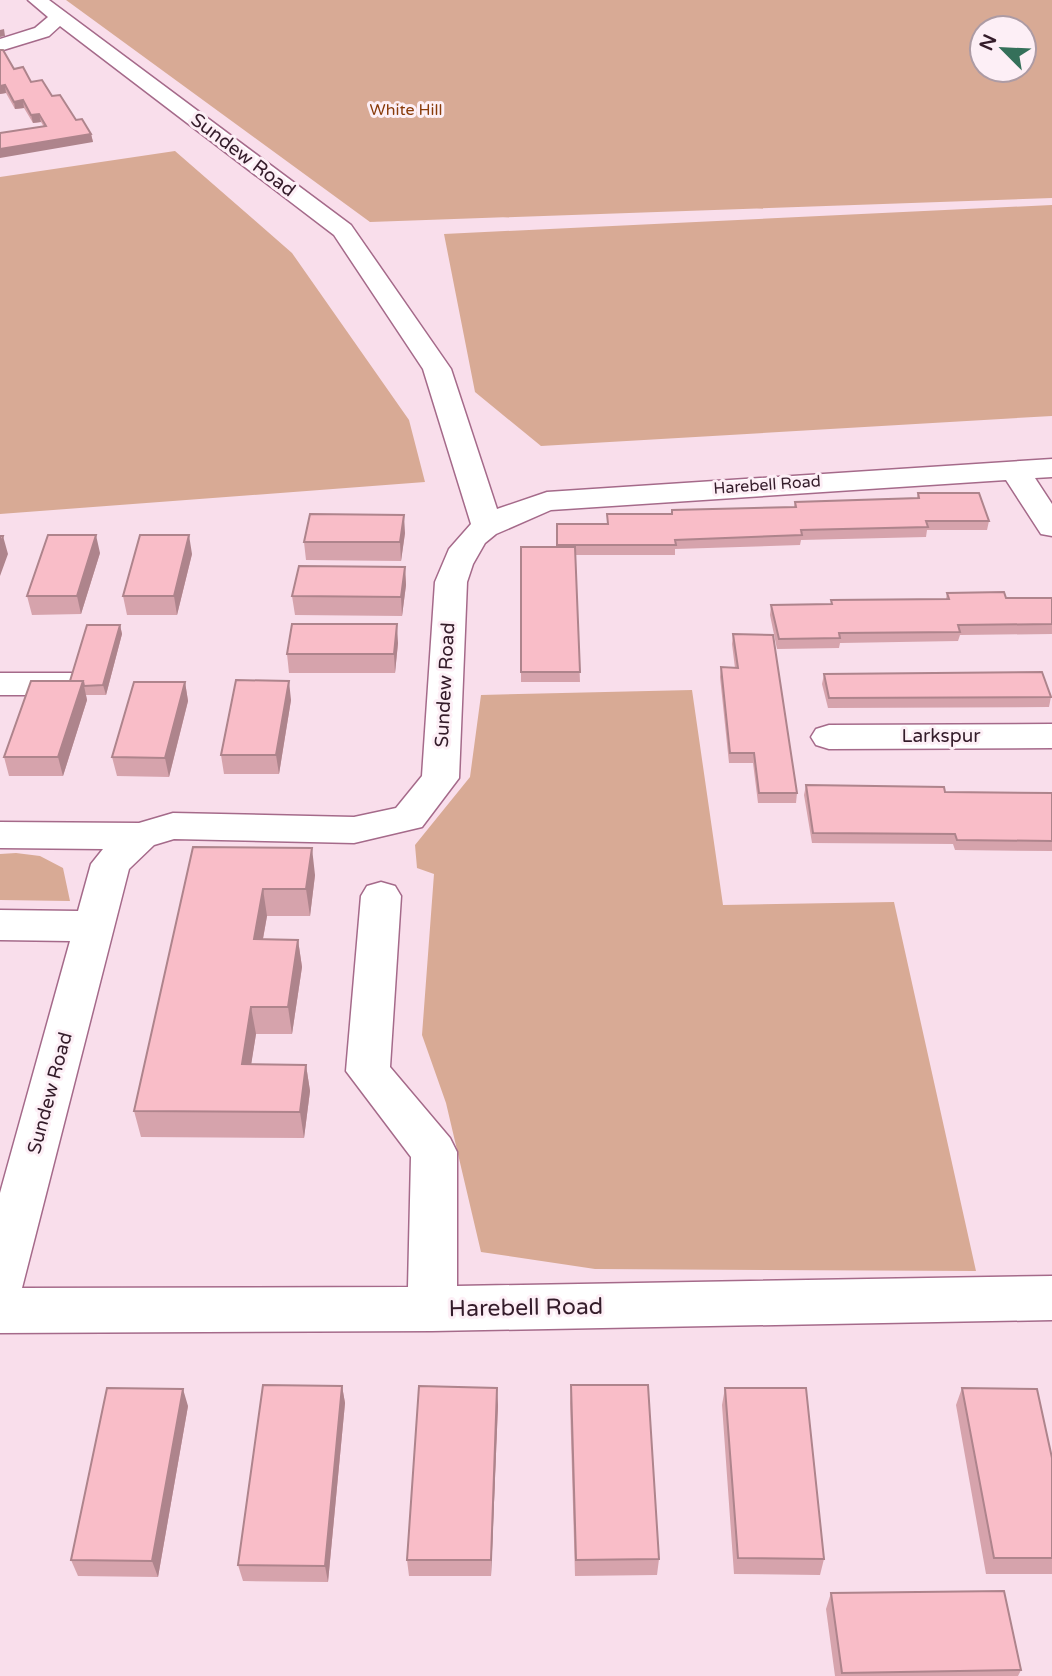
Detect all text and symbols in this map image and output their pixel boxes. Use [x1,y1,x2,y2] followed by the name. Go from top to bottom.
[968,14,1038,84] north arrow
[975,31,1002,54] text: N
[370,100,443,120] park label: White Hill
[186,109,300,201] street label: Sundew Road
[713,471,821,499] street label: Harebell Road
[431,622,459,748] street label: Sundew Road
[901,725,981,747] street label: Larkspur
[23,1030,77,1156] street label: Sundew Road
[448,1293,604,1323] street label: Harebell Road

